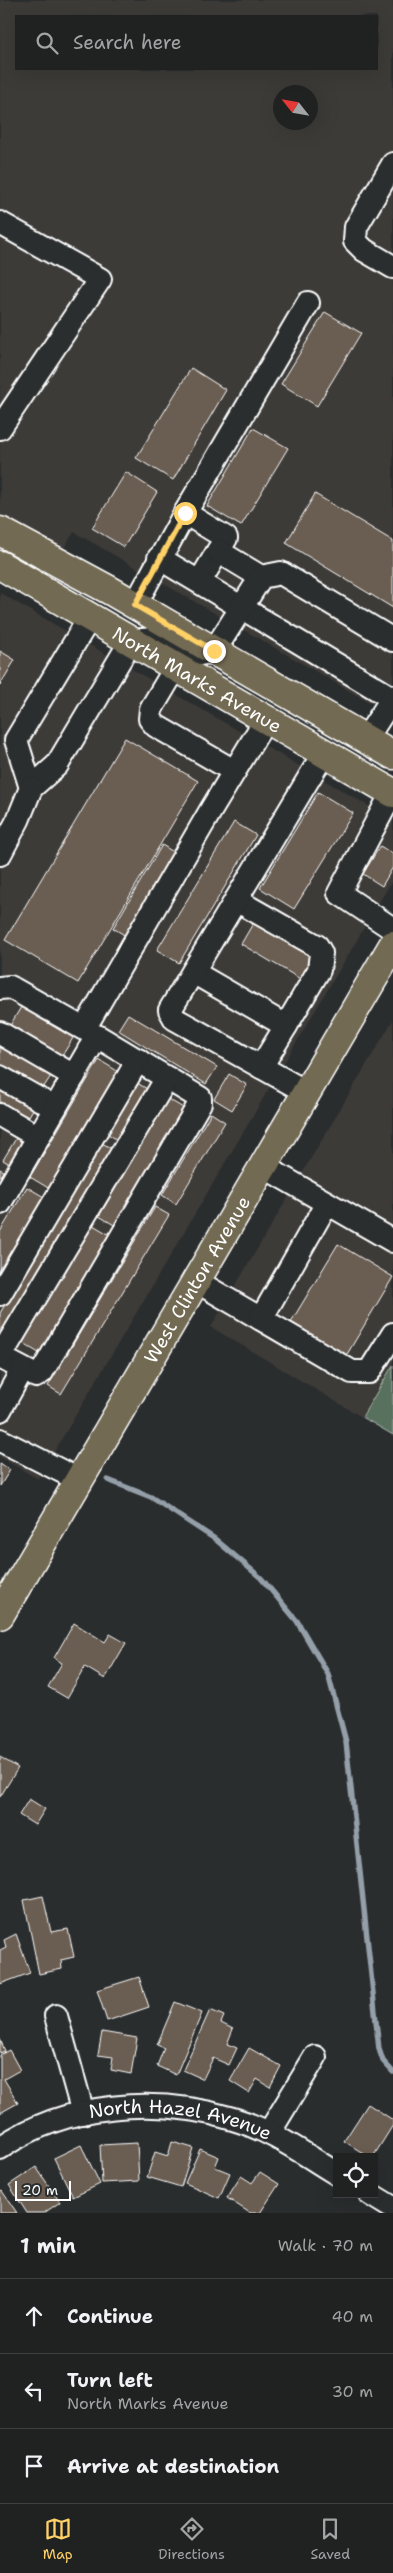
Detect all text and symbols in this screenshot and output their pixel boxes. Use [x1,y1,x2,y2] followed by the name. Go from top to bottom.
[15,15,378,70] search box
[33,29,61,57] icon: search
[73,30,182,55] text: Search here
[273,85,318,130] north arrow
[174,502,197,525] route start
[108,621,286,739] street label: North Marks Avenue
[203,640,226,663] route end
[138,1191,256,1368] street label: West Clinton Avenue
[87,2094,276,2146] street label: North Hazel Avenue
[333,2153,378,2198] map controls
[333,2153,378,2198] button: locate
[15,2178,71,2201] scale bar
[22,2181,58,2199] text: 20 m
[20,2232,76,2260] text: 1 min
[278,2235,373,2256] text: Walk · 70 m
[20,2302,48,2330] icon: ahead
[67,2304,153,2329] text: Continue
[331,2306,373,2327] text: 40 m
[67,2368,153,2393] text: Turn left
[20,2377,48,2405] icon: left
[332,2381,373,2402] text: 30 m
[67,2393,229,2414] text: North Marks Avenue
[20,2452,48,2480] icon: arrive
[67,2454,279,2479] text: Arrive at destination
[43,2515,73,2563] tab: Map
[158,2515,225,2563] tab: Directions
[311,2515,350,2563] tab: Saved

